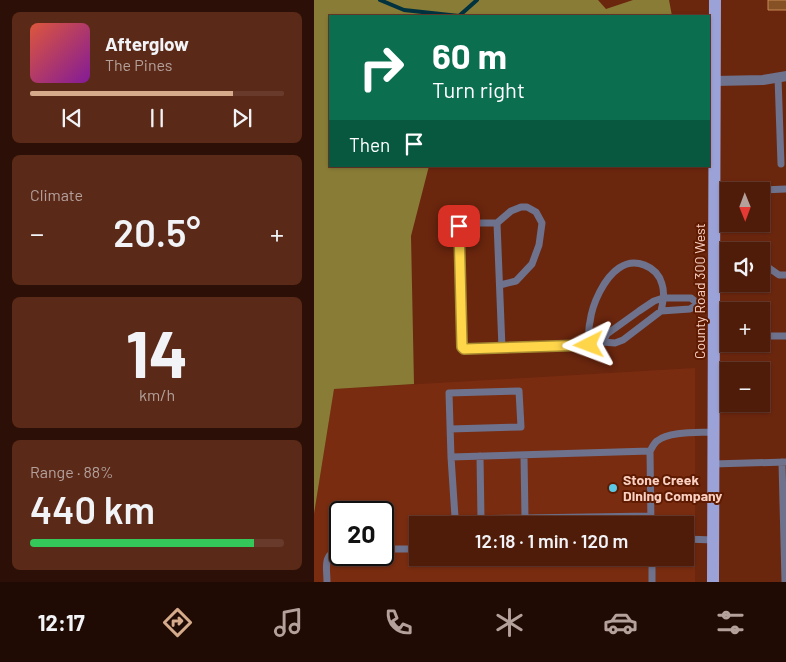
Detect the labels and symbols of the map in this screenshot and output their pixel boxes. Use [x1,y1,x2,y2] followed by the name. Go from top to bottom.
[720,182,770,232] north arrow
[438,205,480,247] pin
[691,223,708,359] street label: County Road 300 West
[562,318,614,370] position arrow
[623,471,722,504] place label: Stone Creek Dining Company
[607,482,619,494] marker: Stone Creek Dining Company
[329,501,394,566] speed limit sign: 20

